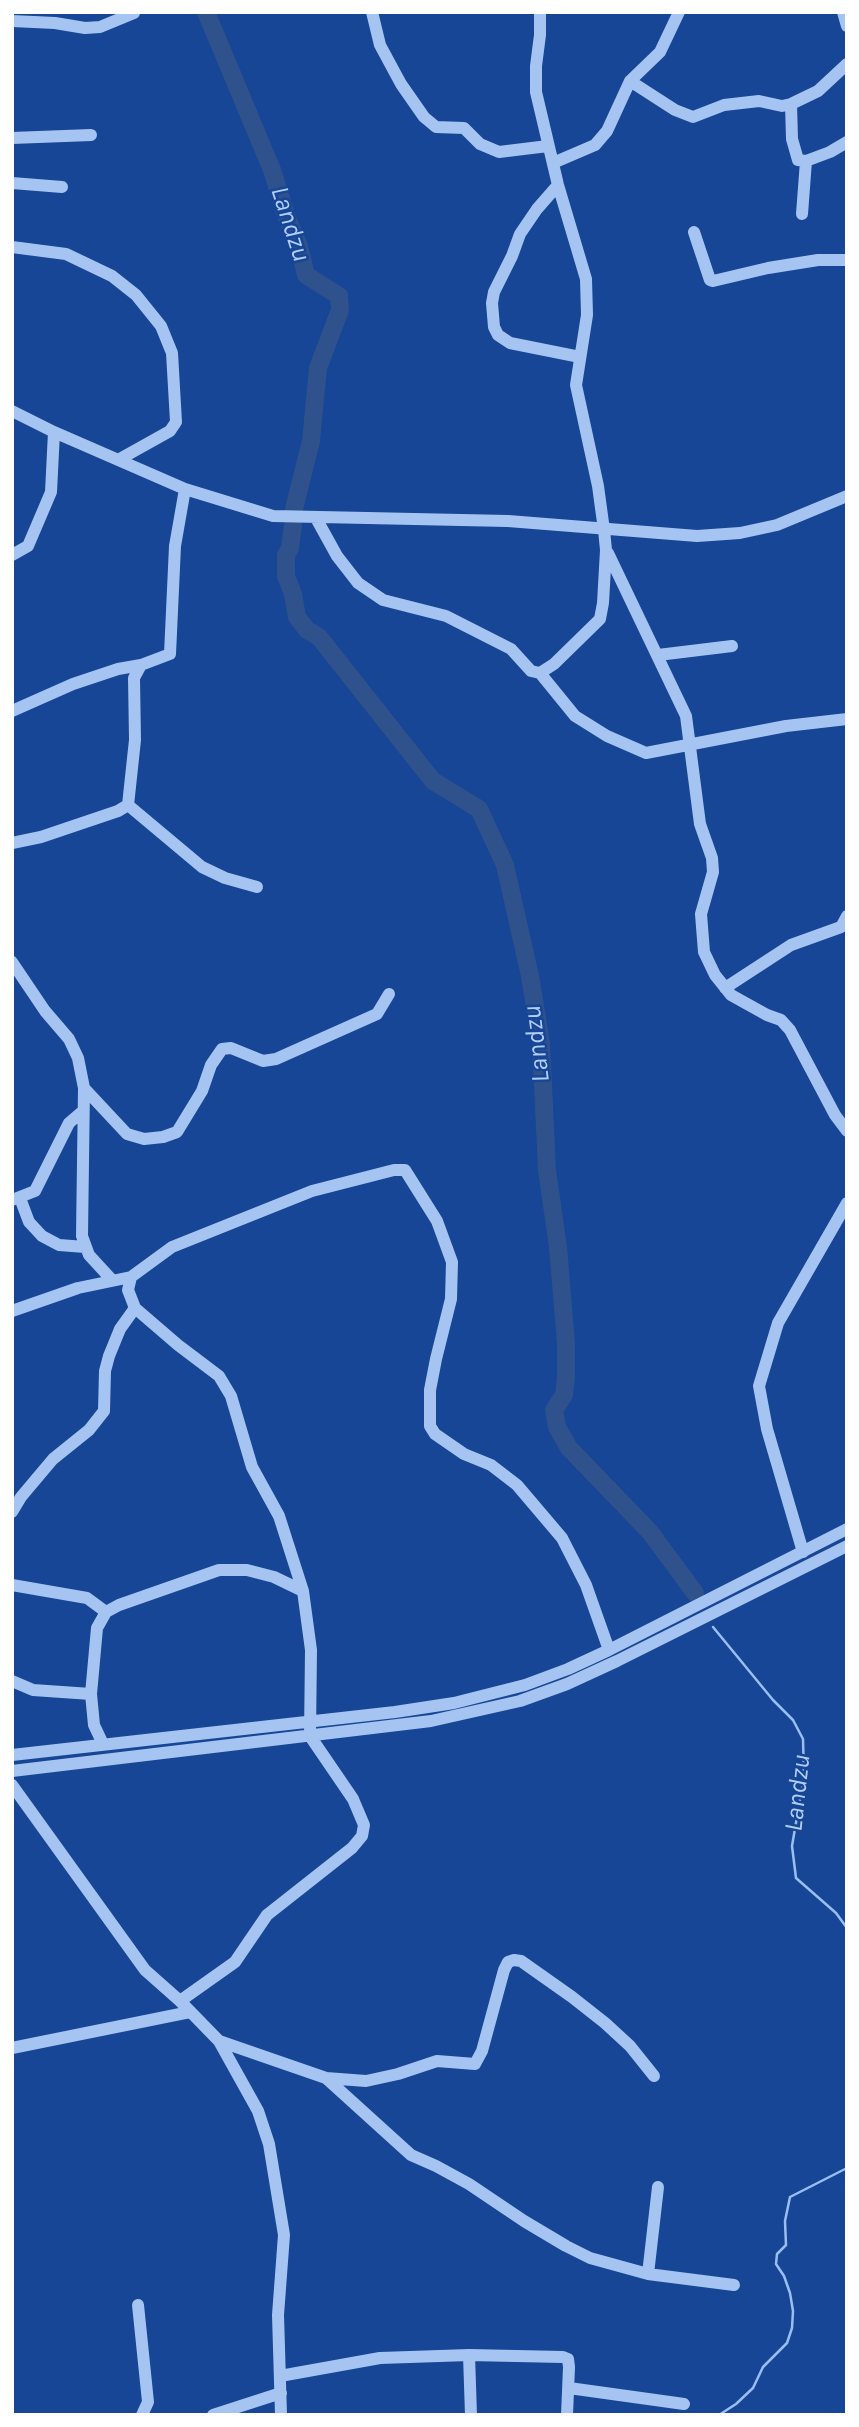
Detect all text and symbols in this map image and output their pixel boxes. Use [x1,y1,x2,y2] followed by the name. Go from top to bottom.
[263,182,317,266] water label: Landzu
[517,1004,557,1084] water label: Landzu
[778,1753,818,1833] water label: Landzu

